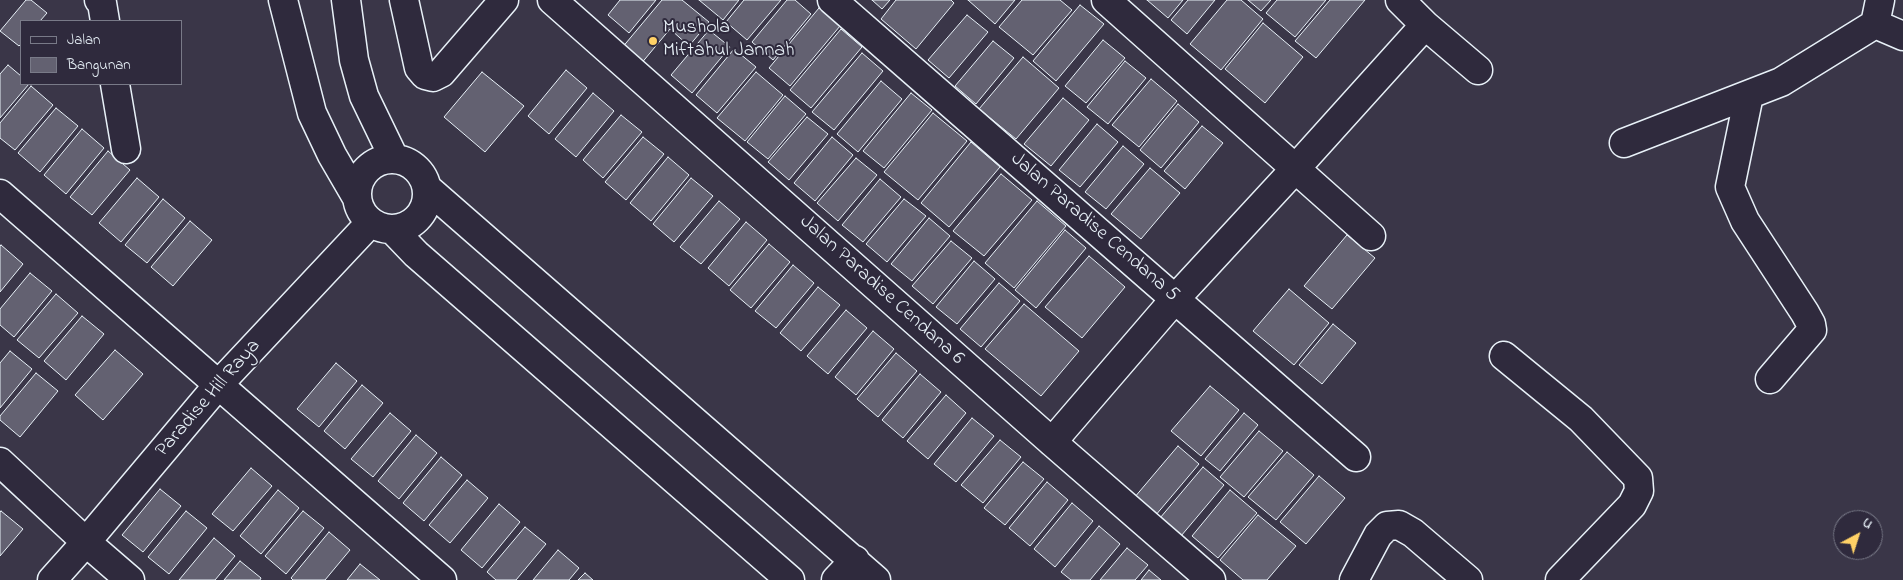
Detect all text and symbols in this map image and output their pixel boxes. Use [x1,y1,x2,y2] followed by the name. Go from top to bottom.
[663,17,795,64] place label: Mushola Miftahul Jannah
[20,20,182,85] legend
[67,29,100,51] text: Jalan
[647,35,659,47] marker: Mushola Miftahul Jannah
[67,54,131,76] text: Bangunan
[1005,148,1183,308] street label: Jalan Paradise Cendana 5
[794,211,968,371] street label: Jalan Paradise Cendana 6
[151,335,267,463] street label: Paradise Hill Raya
[1833,510,1883,560] north arrow
[1857,513,1877,535] text: U

